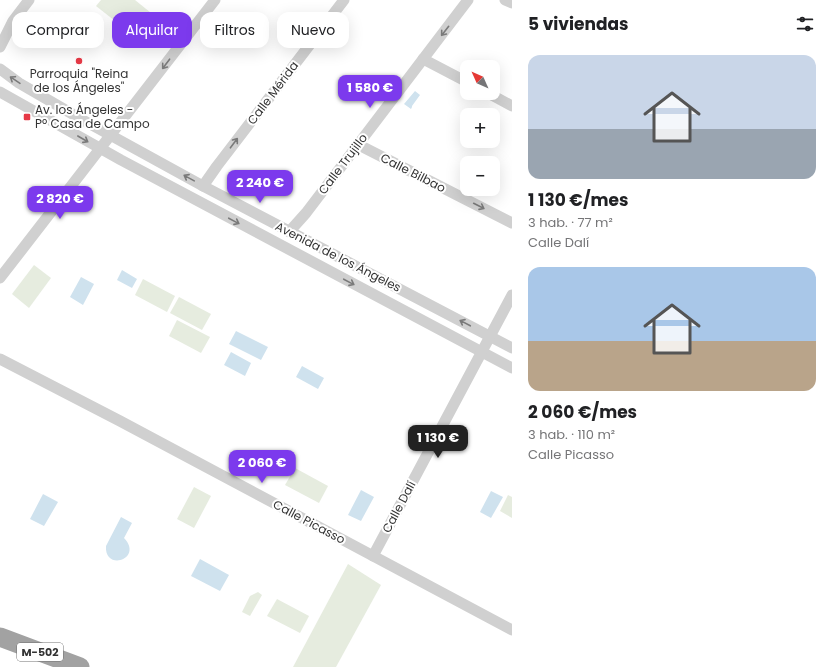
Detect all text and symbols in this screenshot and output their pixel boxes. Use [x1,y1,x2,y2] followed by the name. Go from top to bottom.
[12,12,104,48] chip: Comprar
[112,12,192,48] chip: Alquilar
[200,12,269,48] chip: Filtros
[277,12,349,48] chip: Nuevo
[528,12,628,36] text: 5 viviendas
[794,13,816,35] icon: filters
[440,25,449,36] one-way arrow
[74,56,84,66] marker: Parroquia "Reina de los Ángeles"
[243,57,302,128] street label: Calle Mérida
[162,59,170,70] one-way arrow
[460,60,500,100] north arrow
[460,60,500,196] map controls
[30,65,128,96] place label: Parroquia "Reina de los Ángeles"
[333,75,407,109] pin: 1 580 €
[10,76,21,84] one-way arrow
[347,78,393,97] text: 1 580 €
[636,81,708,153] icon: home
[35,101,150,132] place label: Av. los Ángeles - Pº Casa de Campo
[460,108,500,148] button: +
[22,112,32,122] marker: Av. los Ángeles - Pº Casa de Campo
[314,130,371,198] street label: Calle Trujillo
[77,135,89,143] one-way arrow
[230,138,239,149] one-way arrow
[378,149,449,196] street label: Calle Bilbao
[460,156,500,196] button: −
[223,170,297,204] pin: 2 240 €
[236,173,284,192] text: 2 240 €
[183,174,195,182] one-way arrow
[23,186,97,220] pin: 2 820 €
[528,188,629,212] text: 1 130 €/mes
[36,189,84,208] text: 2 820 €
[473,203,485,211] one-way arrow
[528,213,613,232] text: 3 hab. · 77 m²
[228,217,240,225] one-way arrow
[272,217,404,296] street label: Avenida de los Ángeles
[528,233,589,252] text: Calle Dalí
[343,278,355,286] one-way arrow
[636,293,708,365] icon: home
[459,319,471,326] one-way arrow
[528,400,637,424] text: 2 060 €/mes
[401,425,475,459] pin: 1 130 €
[528,425,615,444] text: 3 hab. · 110 m²
[417,428,459,447] text: 1 130 €
[528,445,614,464] text: Calle Picasso
[225,450,299,484] pin: 2 060 €
[238,453,286,472] text: 2 060 €
[378,478,419,536] street label: Calle Dalí
[270,495,349,548] street label: Calle Picasso
[17,643,63,661] road number: M-502

